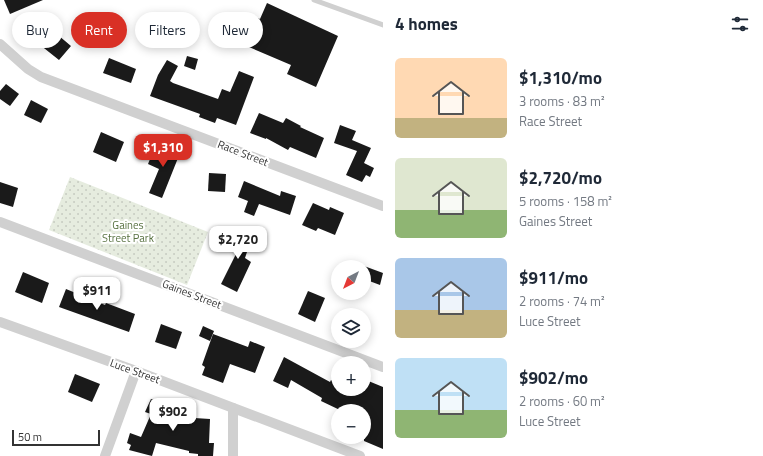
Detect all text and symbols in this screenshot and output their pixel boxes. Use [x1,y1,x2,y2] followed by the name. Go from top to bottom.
[395,11,458,37] text: 4 homes
[12,12,63,48] chip: Buy
[71,12,127,48] chip: Rent
[135,12,200,48] chip: Filters
[208,12,263,48] chip: New
[729,13,751,35] icon: filters
[519,65,602,91] text: $1,310/mo
[427,74,475,122] icon: home
[519,91,605,111] text: 3 rooms · 83 m²
[519,111,582,131] text: Race Street
[130,134,196,168] pin: $1,310
[215,136,271,170] street label: Race Street
[143,137,183,157] text: $1,310
[519,165,602,191] text: $2,720/mo
[427,174,475,222] icon: home
[519,191,612,211] text: 5 rooms · 158 m²
[519,211,592,231] text: Gaines Street
[102,217,155,246] park label: Gaines Street Park
[205,226,271,260] pin: $2,720
[218,229,258,249] text: $2,720
[331,260,371,300] north arrow
[331,260,371,444] map controls
[519,265,588,291] text: $911/mo
[427,274,475,322] icon: home
[160,275,224,313] street label: Gaines Street
[73,277,121,311] pin: $911
[82,280,112,300] text: $911
[519,291,605,311] text: 2 rooms · 74 m²
[331,308,371,348] button: layers
[519,311,581,331] text: Luce Street
[108,355,162,387] street label: Luce Street
[331,356,371,396] button: +
[519,365,588,391] text: $902/mo
[427,374,475,422] icon: home
[519,391,605,411] text: 2 rooms · 60 m²
[149,398,197,432] pin: $902
[158,401,188,421] text: $902
[331,404,371,444] button: −
[519,411,581,431] text: Luce Street
[12,428,100,447] scale bar
[18,429,42,445] text: 50 m

